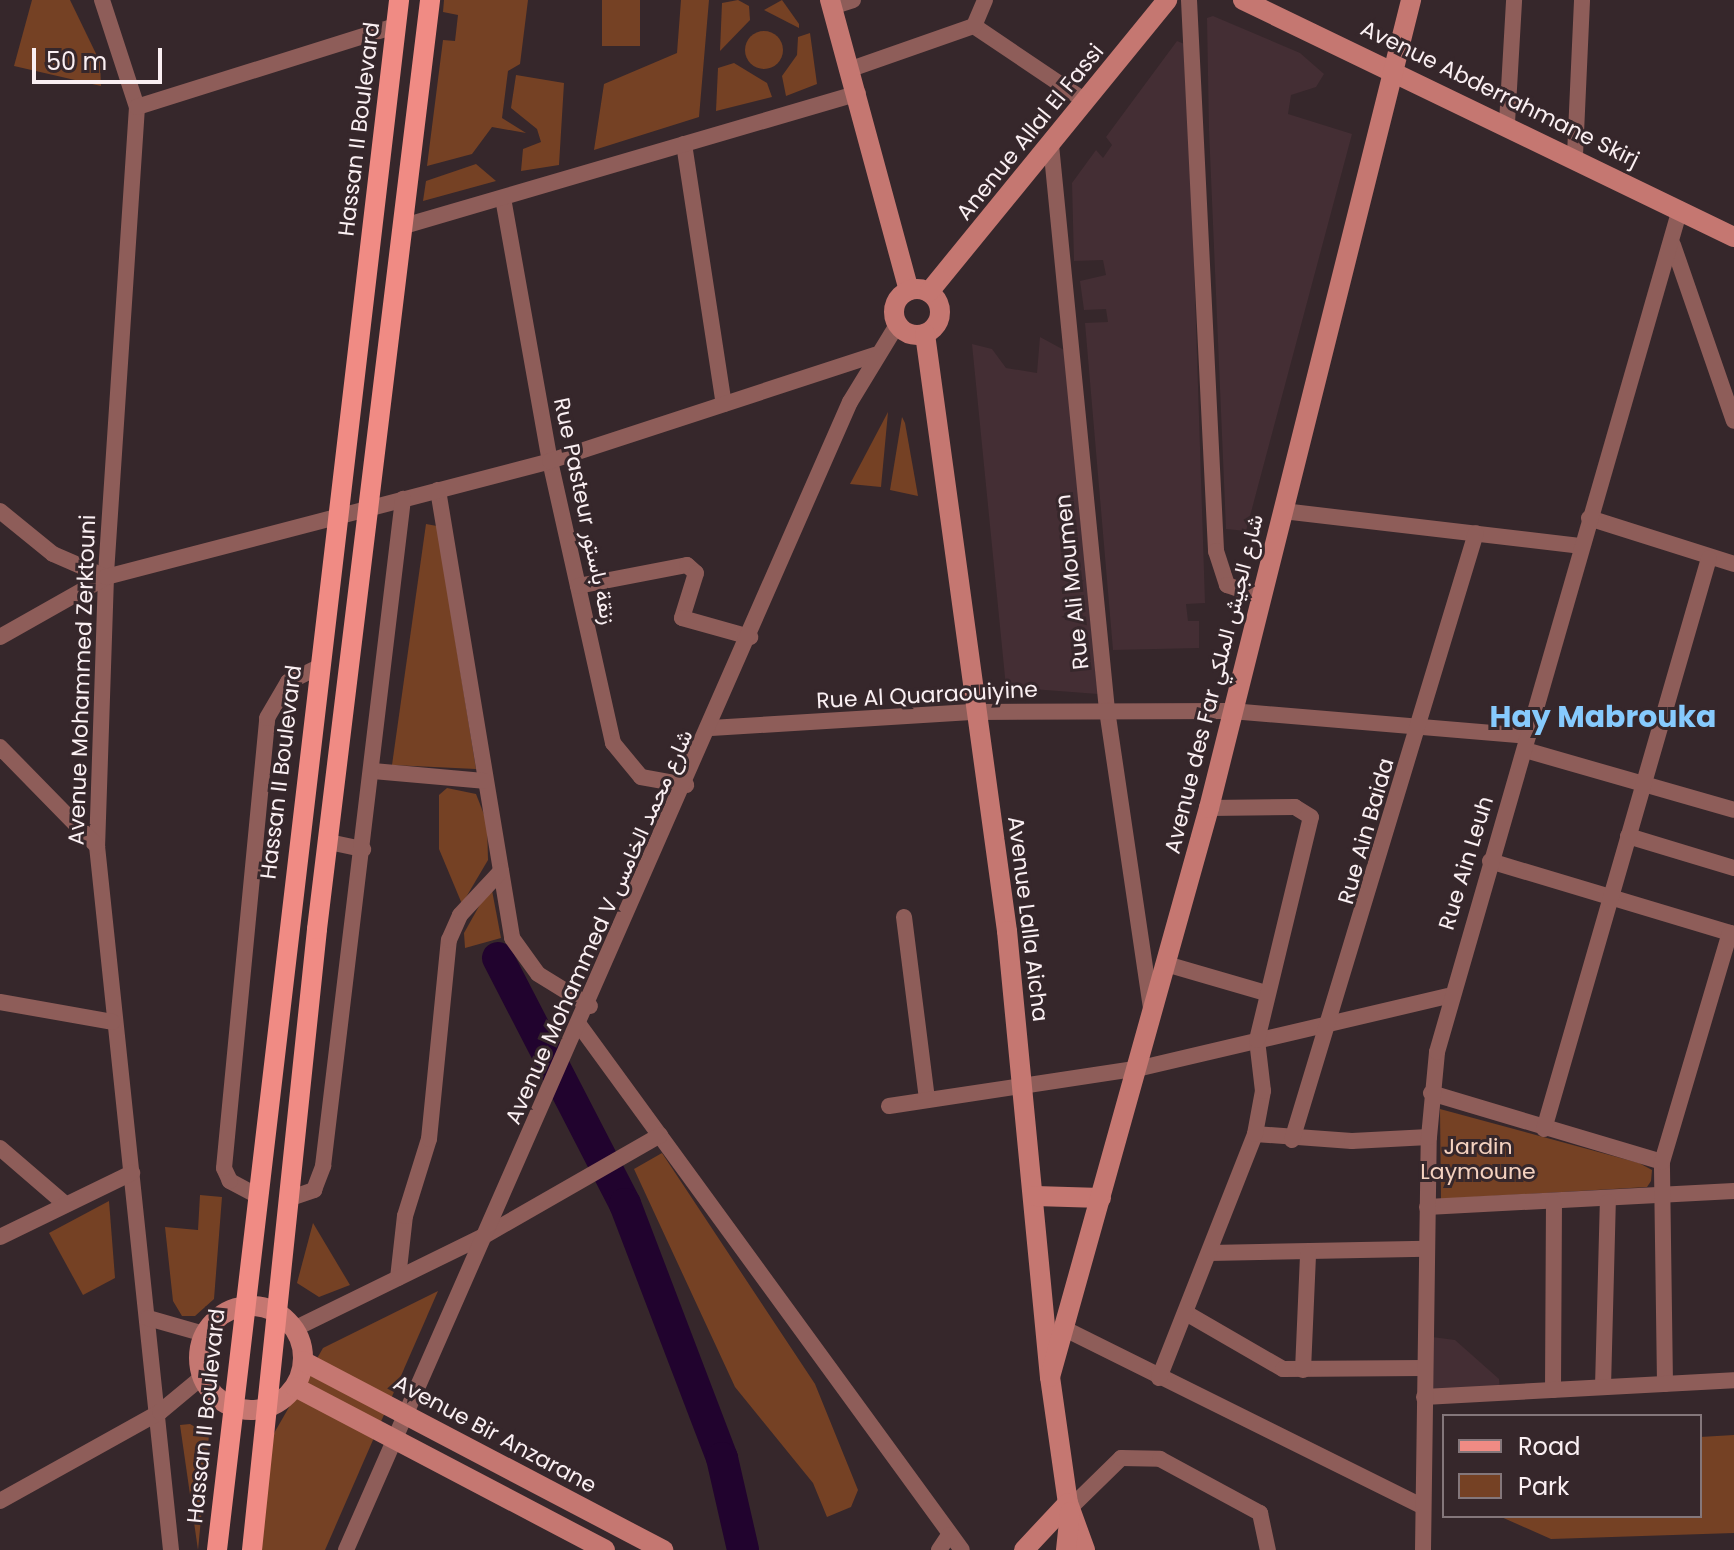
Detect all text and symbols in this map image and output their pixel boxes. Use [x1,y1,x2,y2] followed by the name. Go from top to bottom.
[1356,15,1644,173] street label: Avenue Abderrahmane Skirj
[333,20,385,238] street label: Hassan II Boulevard
[36,32,166,82] scale bar
[951,39,1109,225] street label: Anenue Allal El Fassi
[46,45,107,78] text: 50 m
[548,395,622,627] street label: Rue Pasteur زنقة باستور
[1050,493,1094,671] street label: Rue Ali Moumen
[1159,512,1269,856] street label: Avenue des Far شارع الجيش الملكي
[63,514,101,846] street label: Avenue Mohammed Zerktouni
[255,663,307,881] street label: Hassan II Boulevard
[816,676,1038,714] street label: Rue Al Quaraouiyine
[1490,699,1716,735] district label: Hay Mabrouka
[500,726,698,1128] street label: Avenue Mohammed V شارع محمد الخامس
[1333,755,1399,907] street label: Rue Ain Baida
[1433,793,1499,933] street label: Rue Ain Leuh
[1002,815,1054,1023] street label: Avenue Lalla Aicha
[1420,1133,1536,1184] park label: Jardin Laymoune
[182,1307,230,1525] street label: Hassan II Boulevard
[389,1369,601,1499] street label: Avenue Bir Anzarane
[1442,1414,1702,1518] legend
[1518,1430,1580,1463] text: Road
[1518,1470,1569,1503] text: Park

